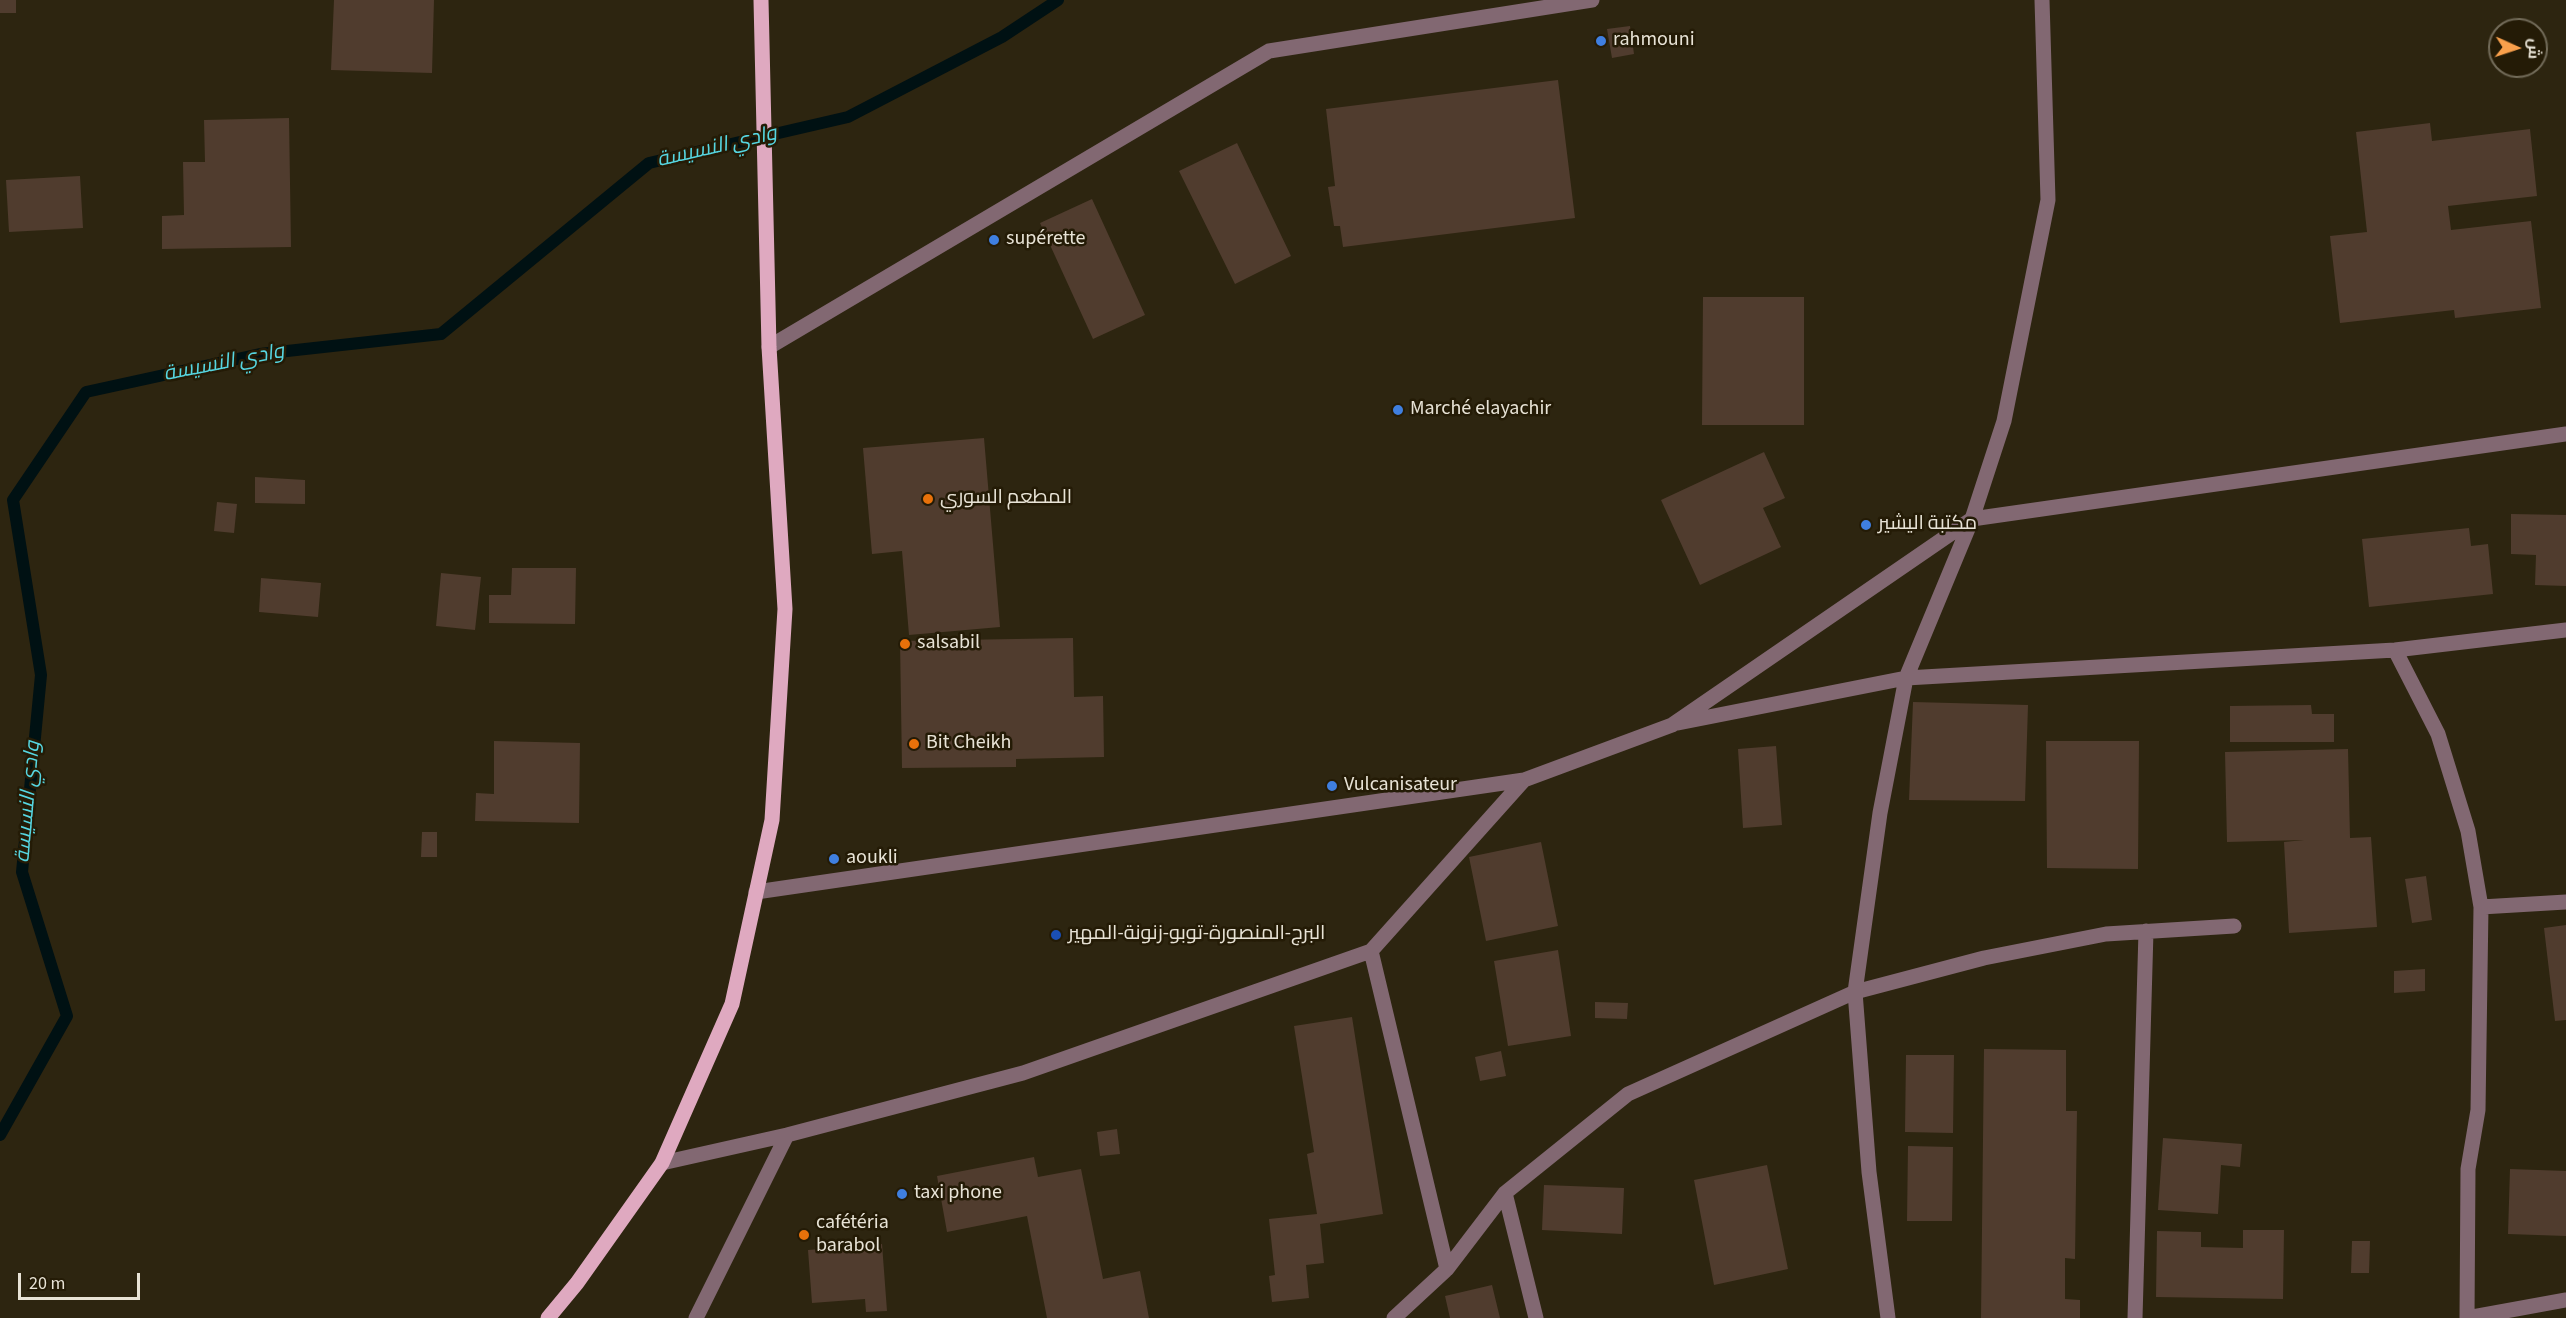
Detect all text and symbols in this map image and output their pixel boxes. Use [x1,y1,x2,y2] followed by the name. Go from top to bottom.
[2488,18,2548,78] north arrow
[1613,29,1695,53] place label: rahmouni
[1594,34,1608,48] marker: rahmouni
[2522,38,2546,60] text: ش
[655,122,779,174] water label: وادي النسيسة
[1006,228,1086,252] place label: supérette
[987,233,1001,247] marker: supérette
[162,340,286,388] water label: وادي النسيسة
[1410,398,1551,422] place label: Marché elayachir
[1391,403,1405,417] marker: Marché elayachir
[940,487,1072,511] place label: المطعم السوري
[921,492,935,506] marker: المطعم السوري
[1878,513,1977,537] place label: مكتبة اليشير
[1859,518,1873,532] marker: مكتبة اليشير
[917,632,980,656] place label: salsabil
[898,637,912,651] marker: salsabil
[926,732,1011,756] place label: Bit Cheikh
[907,737,921,751] marker: Bit Cheikh
[11,740,47,864] water label: وادي النسيسة
[1344,774,1457,798] place label: Vulcanisateur
[1325,779,1339,793] marker: Vulcanisateur
[846,847,898,871] place label: aoukli
[827,852,841,866] marker: aoukli
[1068,923,1325,947] place label: البرج-المنصورة-توبو-زنونة-المهير
[1049,928,1063,942] marker: البرج-المنصورة-توبو-زنونة-المهير
[914,1182,1002,1206] place label: taxi phone
[895,1187,909,1201] marker: taxi phone
[816,1212,889,1259] place label: cafétéria barabol
[797,1228,811,1242] marker: cafétéria barabol
[21,1261,142,1299] scale bar
[29,1271,65,1296] text: 20 m

